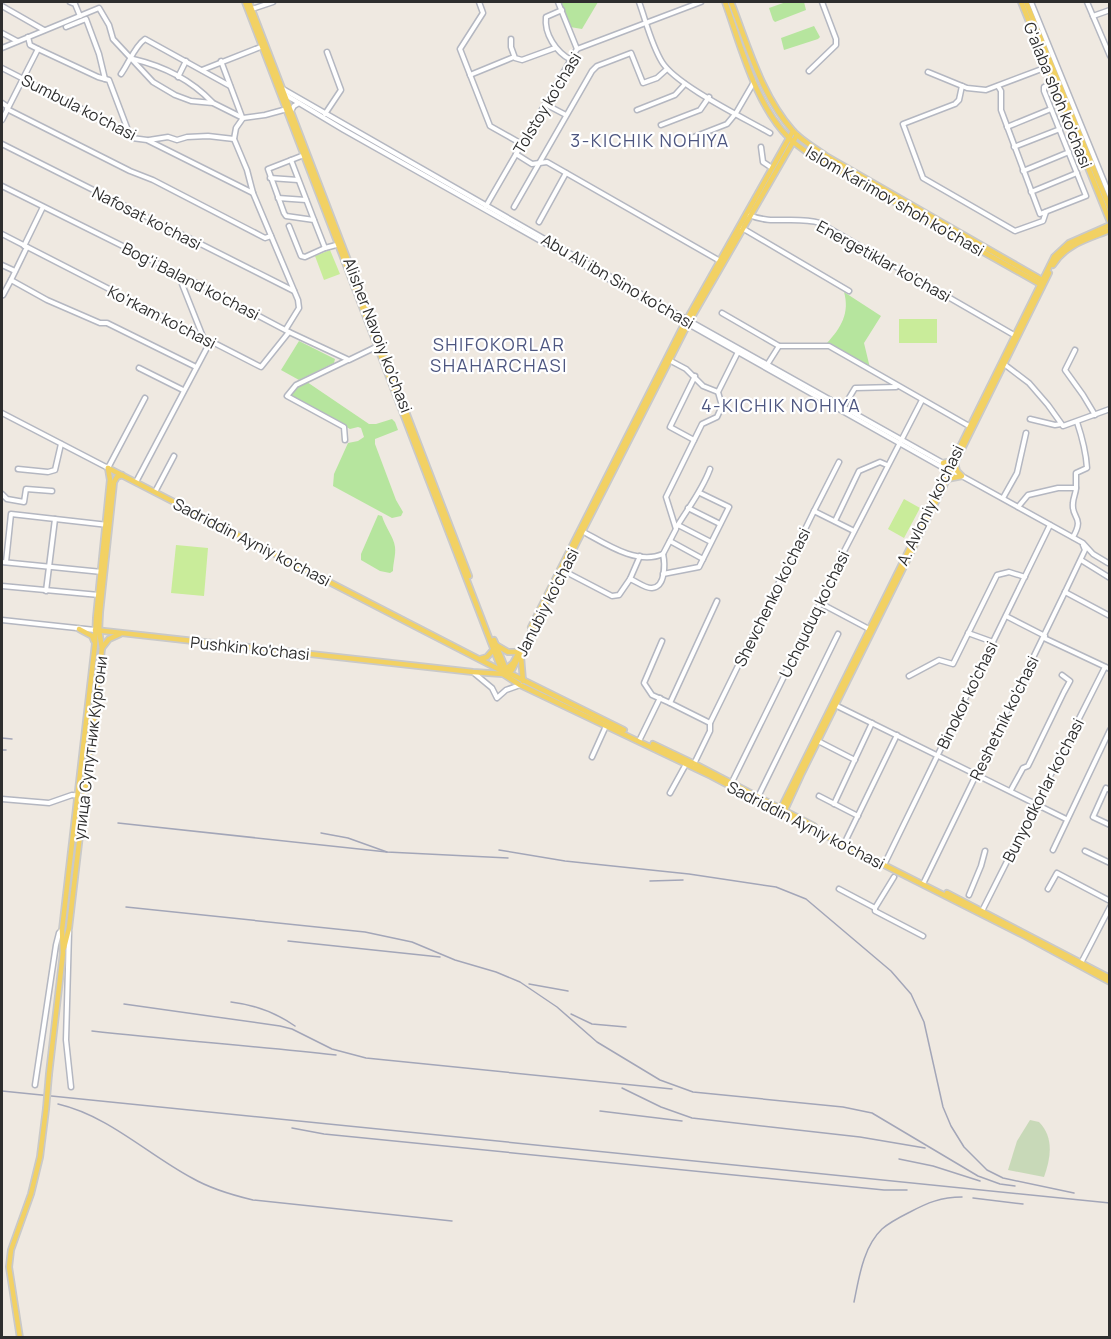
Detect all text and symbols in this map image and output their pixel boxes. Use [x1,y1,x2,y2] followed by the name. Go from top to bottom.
[1019,19,1097,171] street label: G'alaba shoh ko'chasi
[508,48,586,158] street label: Tolstoy ko'chasi
[18,69,140,145] street label: Sumbula ko'chasi
[570,128,730,152] district label: 3-KICHIK NOHIYA
[802,141,988,261] street label: Islom Karimov shoh ko'chasi
[89,181,205,255] street label: Nafosat ko'chasi
[813,215,955,307] street label: Energetiklar ko'chasi
[538,228,698,334] street label: Abu Ali ibn Sino ko'chasi
[119,237,263,325] street label: Bog'i Baland ko'chasi
[338,254,418,416] street label: Alisher Navoiy ko'chasi
[104,280,220,354] street label: Ko'rkam ko'chasi
[430,332,568,377] district label: SHIFOKORLAR SHAHARCHASI
[701,393,861,417] district label: 4-KICHIK NOHIYA
[891,441,969,569] street label: A. Avloniy ko'chasi
[169,493,335,591] street label: Sadriddin Ayniy ko'chasi
[729,524,815,670] street label: Shevchenko ko'chasi
[510,544,584,660] street label: Janubiy ko'chasi
[774,547,854,681] street label: Uchquduq ko'chasi
[189,631,311,665] street label: Pushkin ko'chasi
[931,638,1003,752] street label: Binokor ko'chasi
[964,652,1044,784] street label: Reshetnik ko'chasi
[68,655,112,841] street label: улица Супутник Кургони
[997,714,1089,866] street label: Bunyodkorlar ko'chasi
[723,776,889,874] street label: Sadriddin Ayniy ko'chasi

